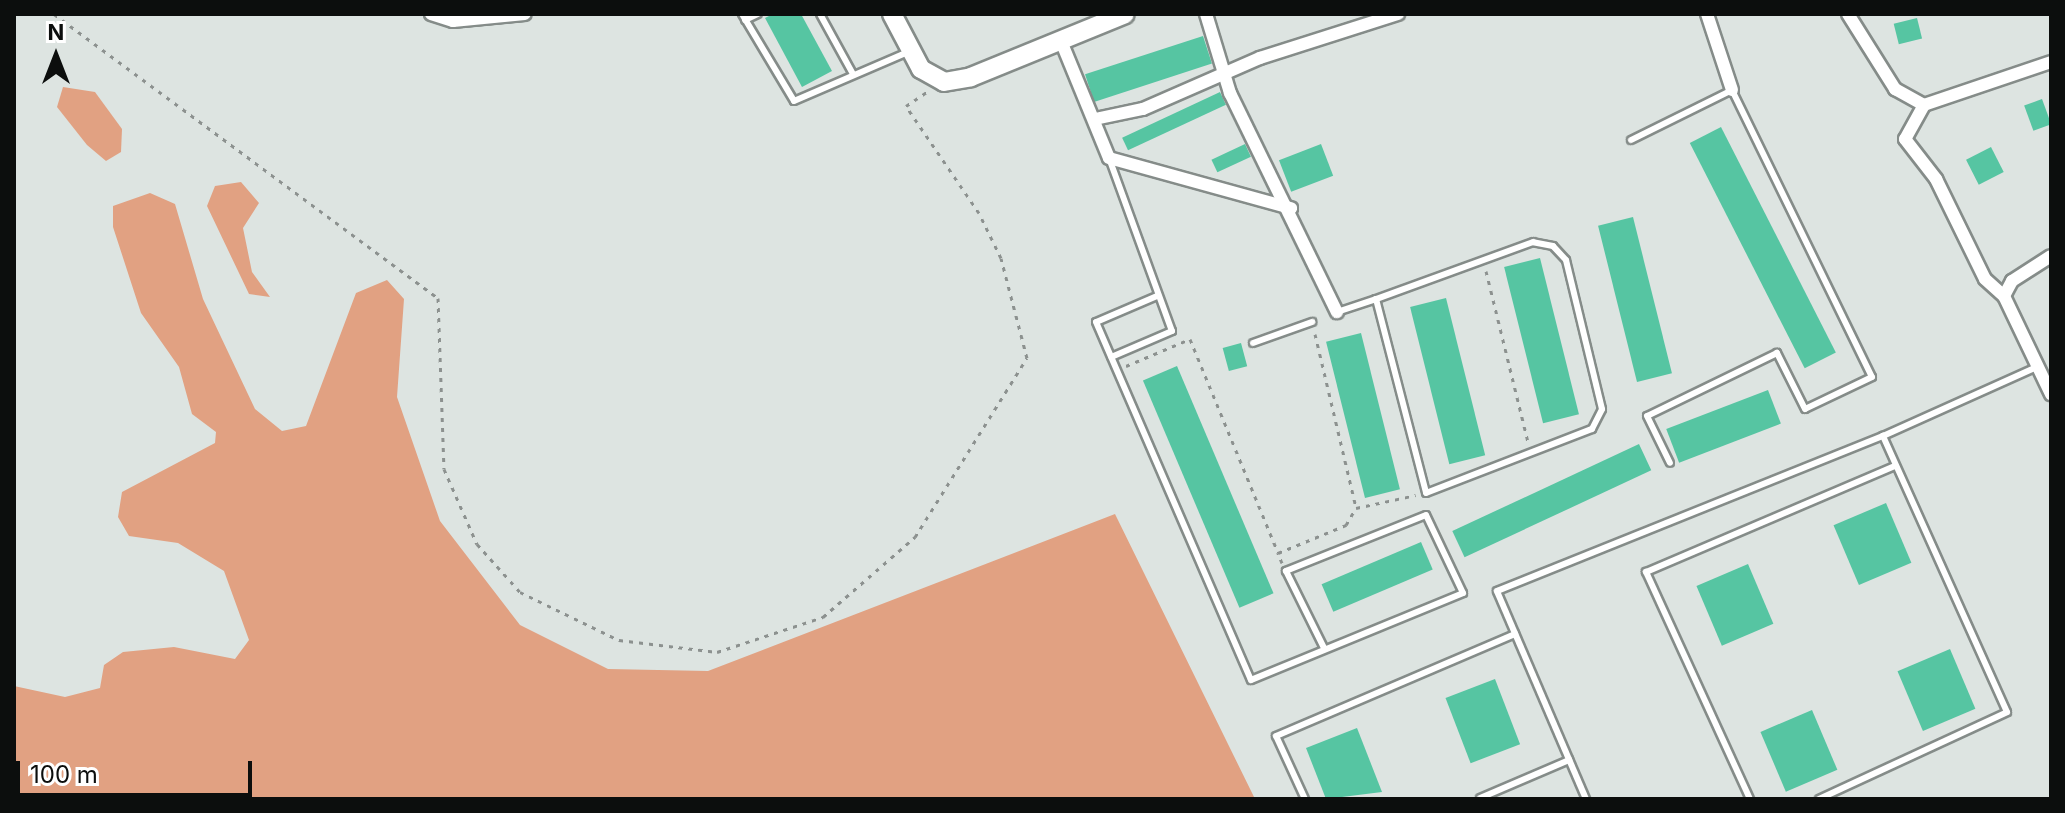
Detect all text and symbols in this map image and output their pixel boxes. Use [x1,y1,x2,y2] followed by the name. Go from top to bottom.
[16,16,96,96] north arrow
[48,19,64,45] text: N
[20,745,256,795] scale bar
[30,760,98,789] text: 100 m

